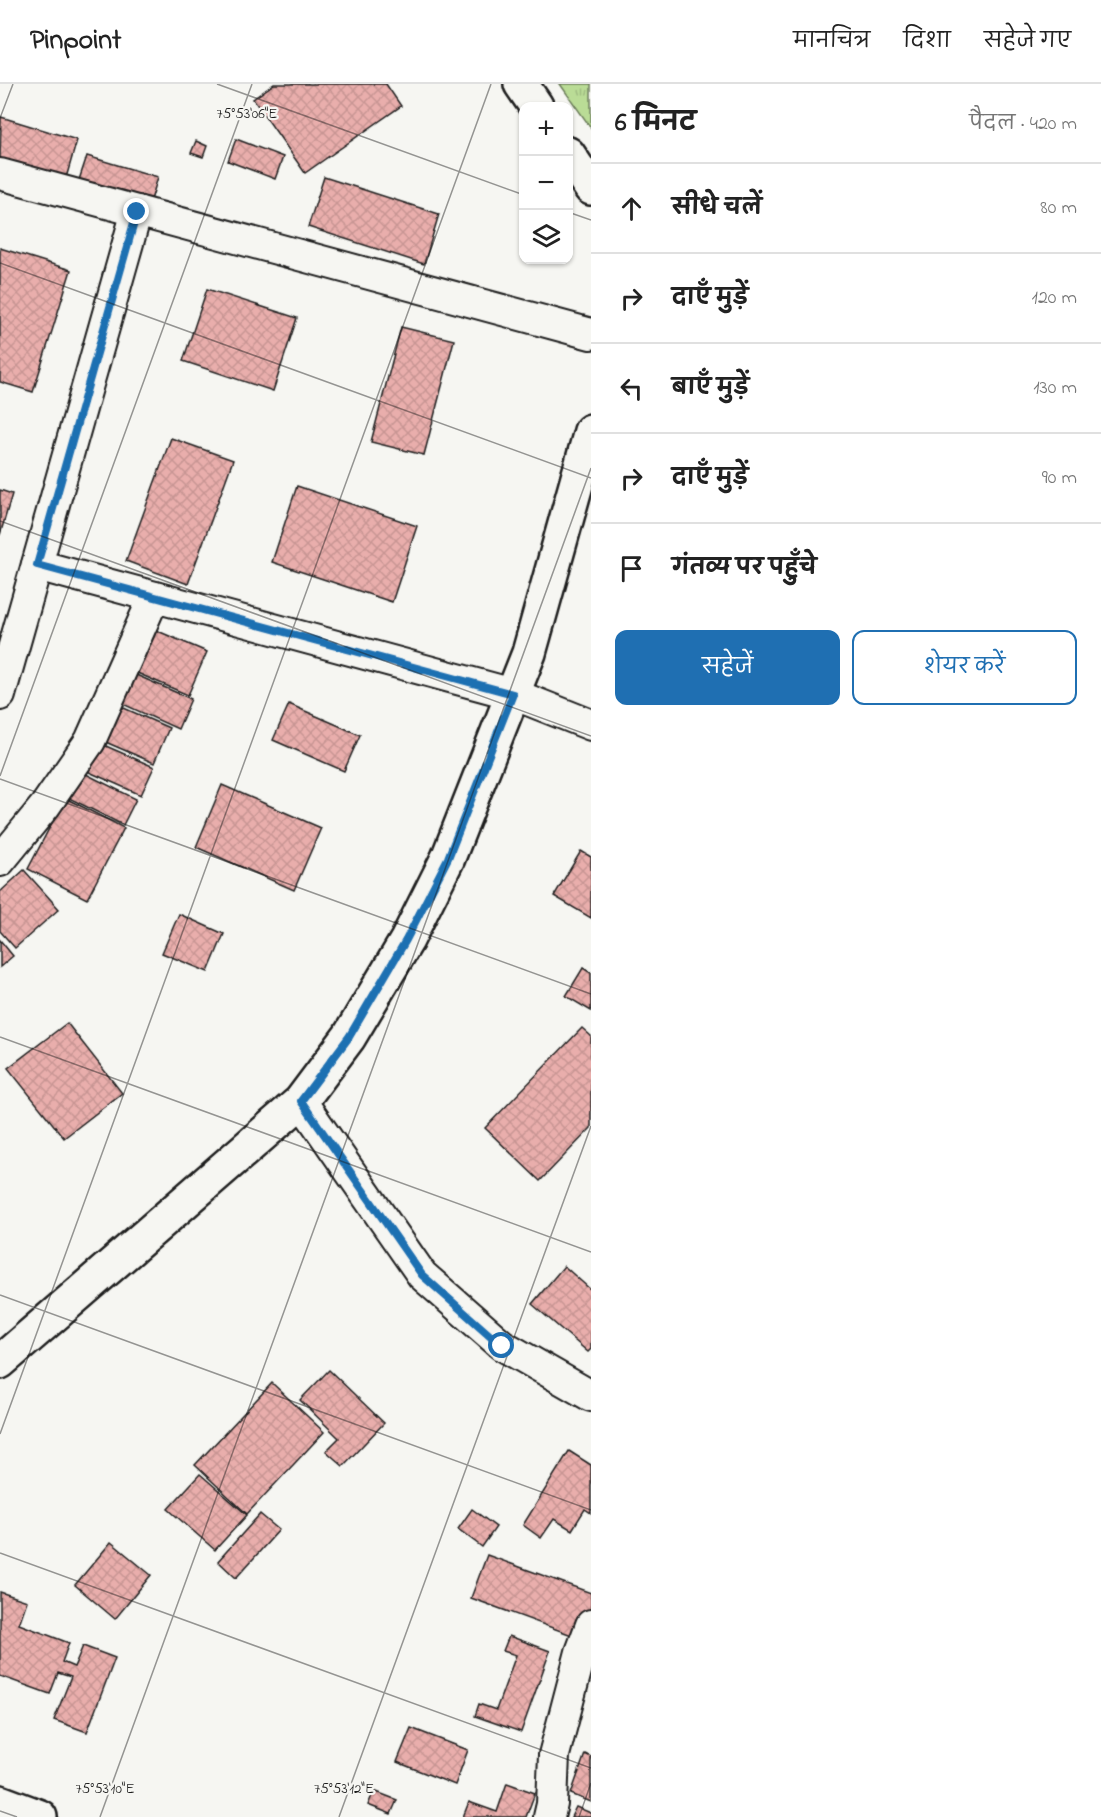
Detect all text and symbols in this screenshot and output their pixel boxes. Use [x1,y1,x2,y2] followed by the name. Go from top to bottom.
[30,21,121,62] text: Pinpoint
[793,27,870,57] text: मानचित्र
[903,27,951,57] text: दिशा
[984,27,1071,57] text: सहेजे गए
[519,102,573,264] map controls
[519,102,573,156] button: +
[217,103,277,125] text: 75°53'06"E
[615,105,696,143] text: 6 मिनट
[969,110,1077,139] text: पैदल · 420 m
[519,156,573,210] button: −
[615,192,648,225] icon: ahead
[672,193,762,225] text: सीधे चलें
[1040,194,1077,223] text: 80 m
[123,198,149,224] route end
[519,210,573,264] button: layers
[615,282,648,315] icon: right
[672,283,748,315] text: दाएँ मुड़ें
[1032,284,1077,313] text: 120 m
[615,372,648,405] icon: left
[672,373,749,405] text: बाएँ मुड़ें
[1033,374,1077,403] text: 130 m
[615,462,648,495] icon: right
[672,463,748,495] text: दाएँ मुड़ें
[1042,464,1077,493] text: 90 m
[615,552,648,585] icon: arrive
[672,553,817,585] text: गंतव्य पर पहुँचे
[615,630,840,705] button: सहेजें
[852,630,1077,705] button: शेयर करें
[488,1332,514,1358] route start
[76,1778,134,1800] text: 75°53'10"E
[314,1778,374,1800] text: 75°53'12"E

